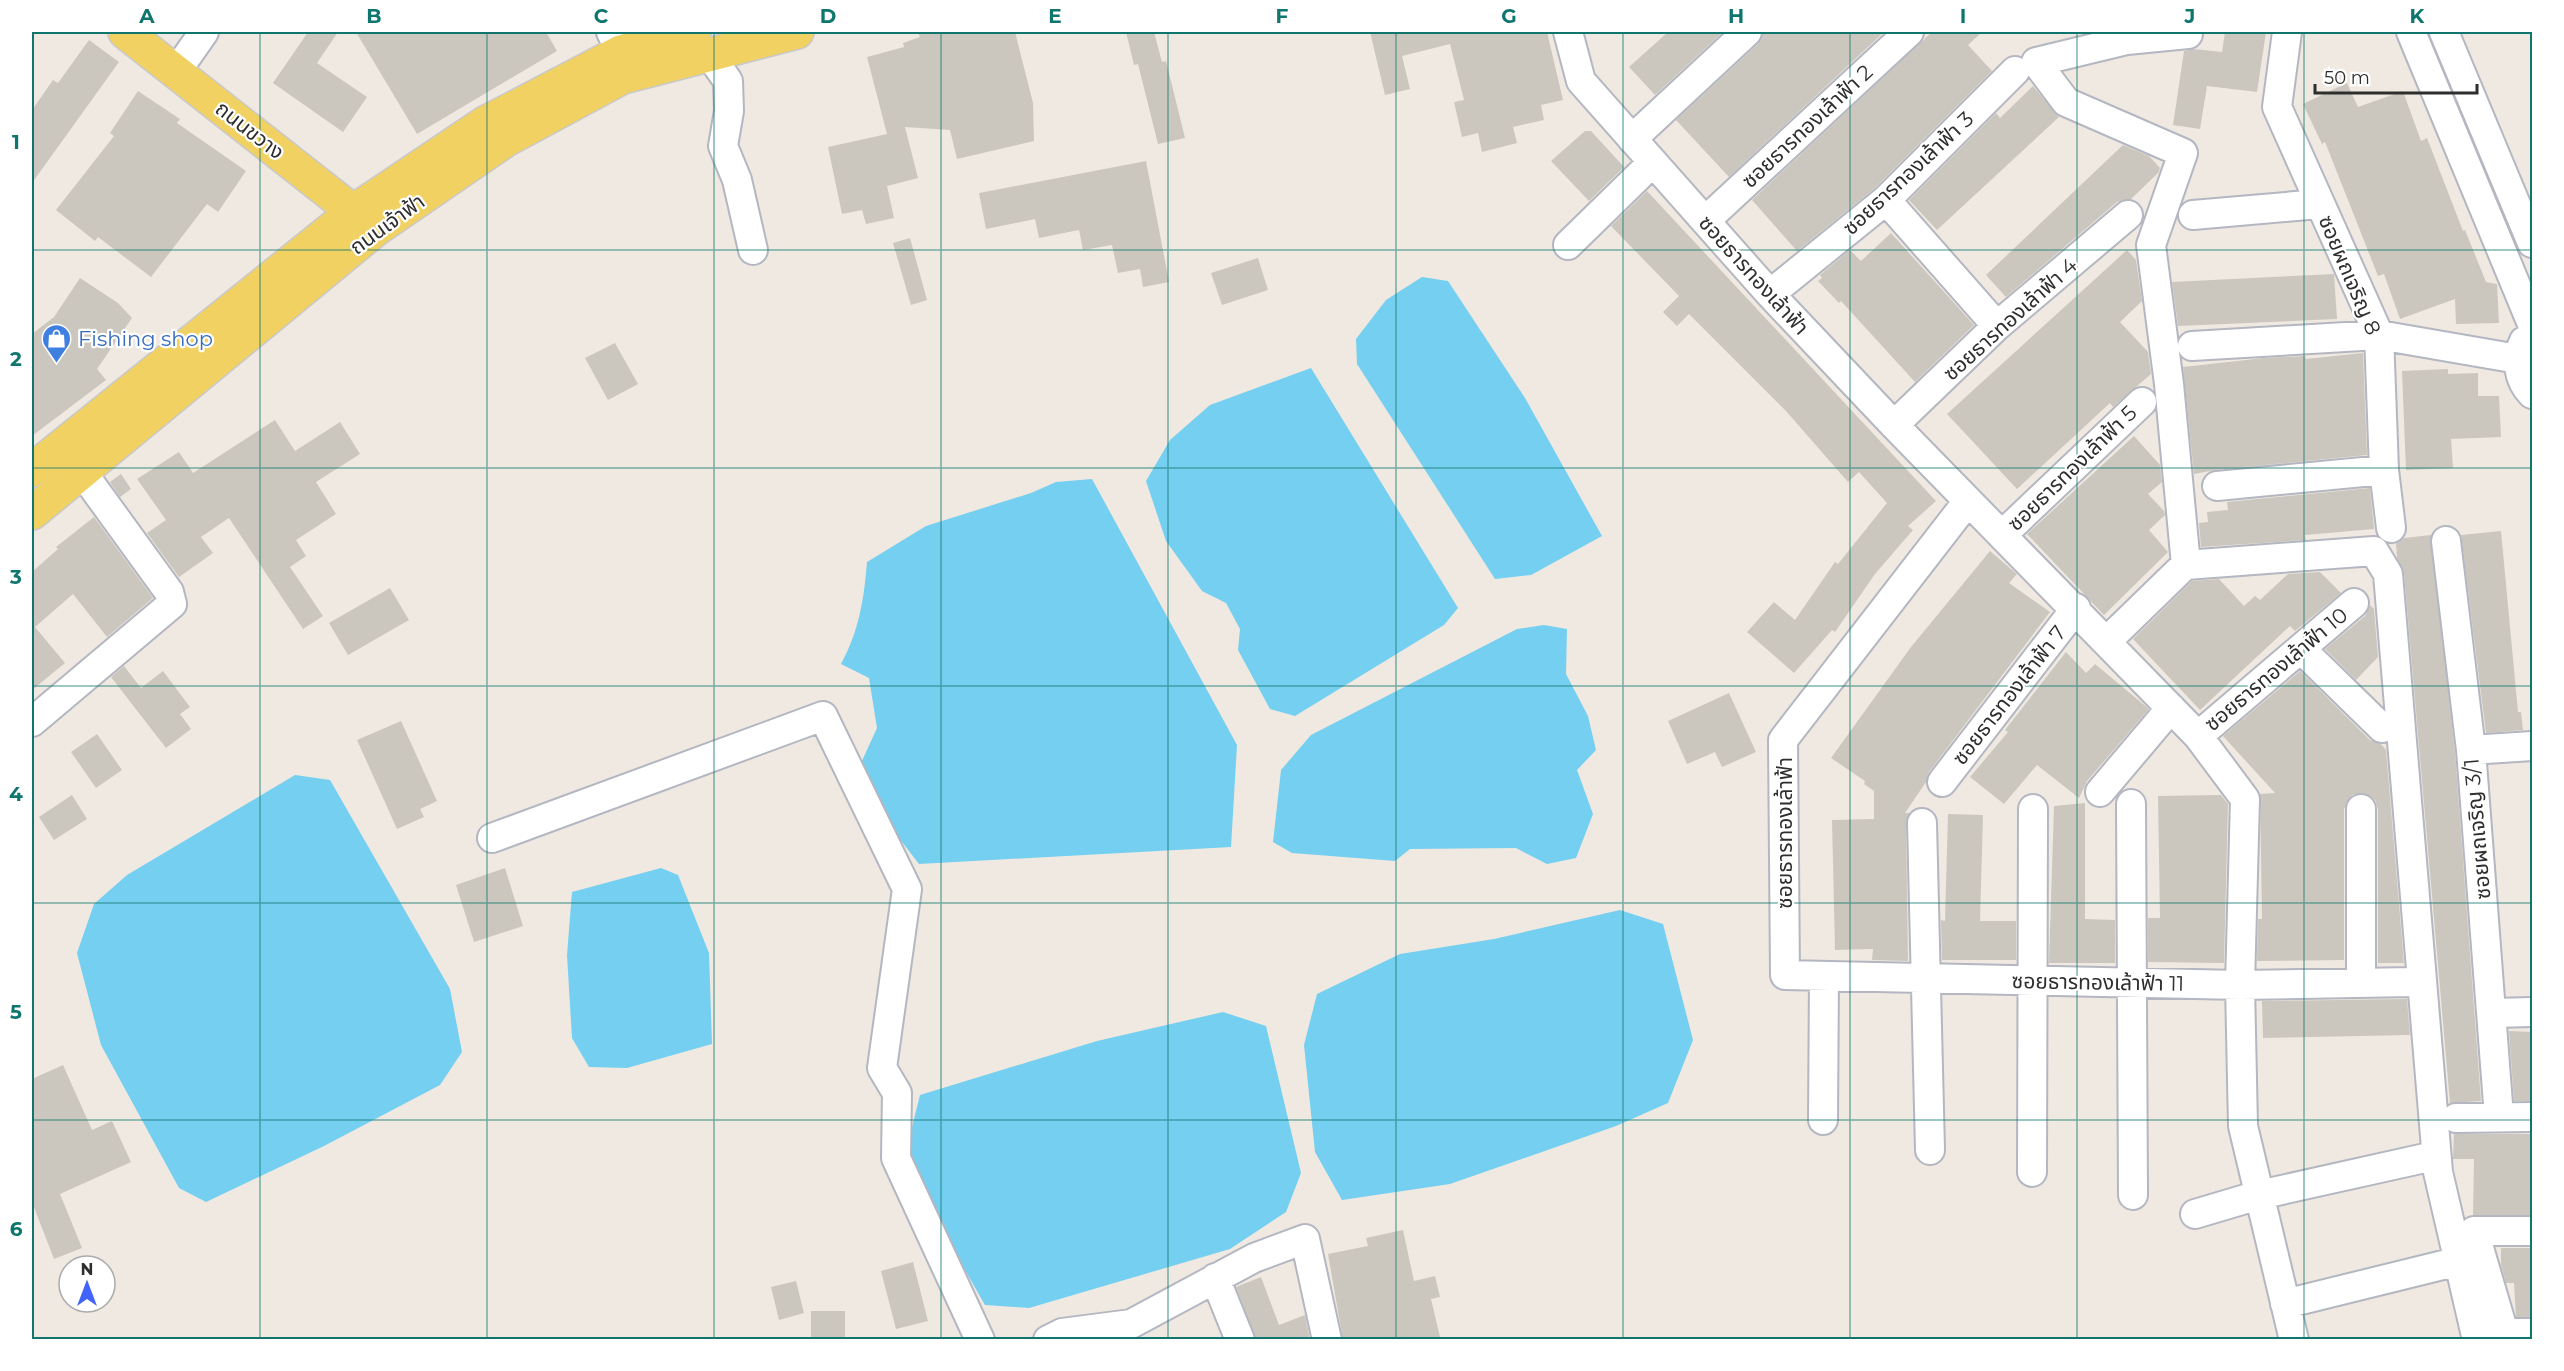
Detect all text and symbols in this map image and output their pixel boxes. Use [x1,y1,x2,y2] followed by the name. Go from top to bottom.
[138,4,155,28] text: A
[366,4,382,28] text: B
[594,4,609,28] text: C
[820,4,836,28] text: D
[1048,4,1062,28] text: E
[1276,4,1289,28] text: F
[1501,4,1517,28] text: G
[1728,4,1744,28] text: H
[1960,4,1966,28] text: I
[2184,4,2195,28] text: J
[2410,4,2426,28] text: K
[2315,57,2477,95] scale bar
[1737,59,1877,193] street label: ซอยธารทองเล้าฟ้า 2
[2324,67,2370,89] text: 50 m
[211,96,289,164] street label: ถนนขวาง
[1838,106,1978,240] street label: ซอยธารทองเล้าฟ้า 3
[12,130,20,154] text: 1
[345,188,429,260] street label: ถนนเจ้าฟ้า
[1694,210,1814,340] street label: ซอยธารทองเล้าฟ้า
[2314,211,2386,339] street label: ซอยผถเจริญ 8
[1938,252,2082,386] street label: ซอยธารทองเล้าฟ้า 4
[41,322,73,364] shop icon: Fishing shop
[78,326,213,351] place label: Fishing shop
[10,347,22,371] text: 2
[2002,400,2142,536] street label: ซอยธารทองเล้าฟ้า 5
[9,565,22,589] text: 3
[2199,602,2353,736] street label: ซอยธารทองเล้าฟ้า 10
[1947,620,2071,770] street label: ซอยธารทองเล้าฟ้า 7
[1772,757,1797,909] street label: ซอยธารทองเล้าฟ้า
[2458,758,2496,900] street label: ซอยผถเจริญ 3/1
[9,782,23,806] text: 4
[2012,968,2184,996] street label: ซอยธารทองเล้าฟ้า 11
[10,1000,22,1024] text: 5
[10,1217,23,1241] text: 6
[57,1254,117,1314] north arrow
[81,1260,93,1279] text: N

